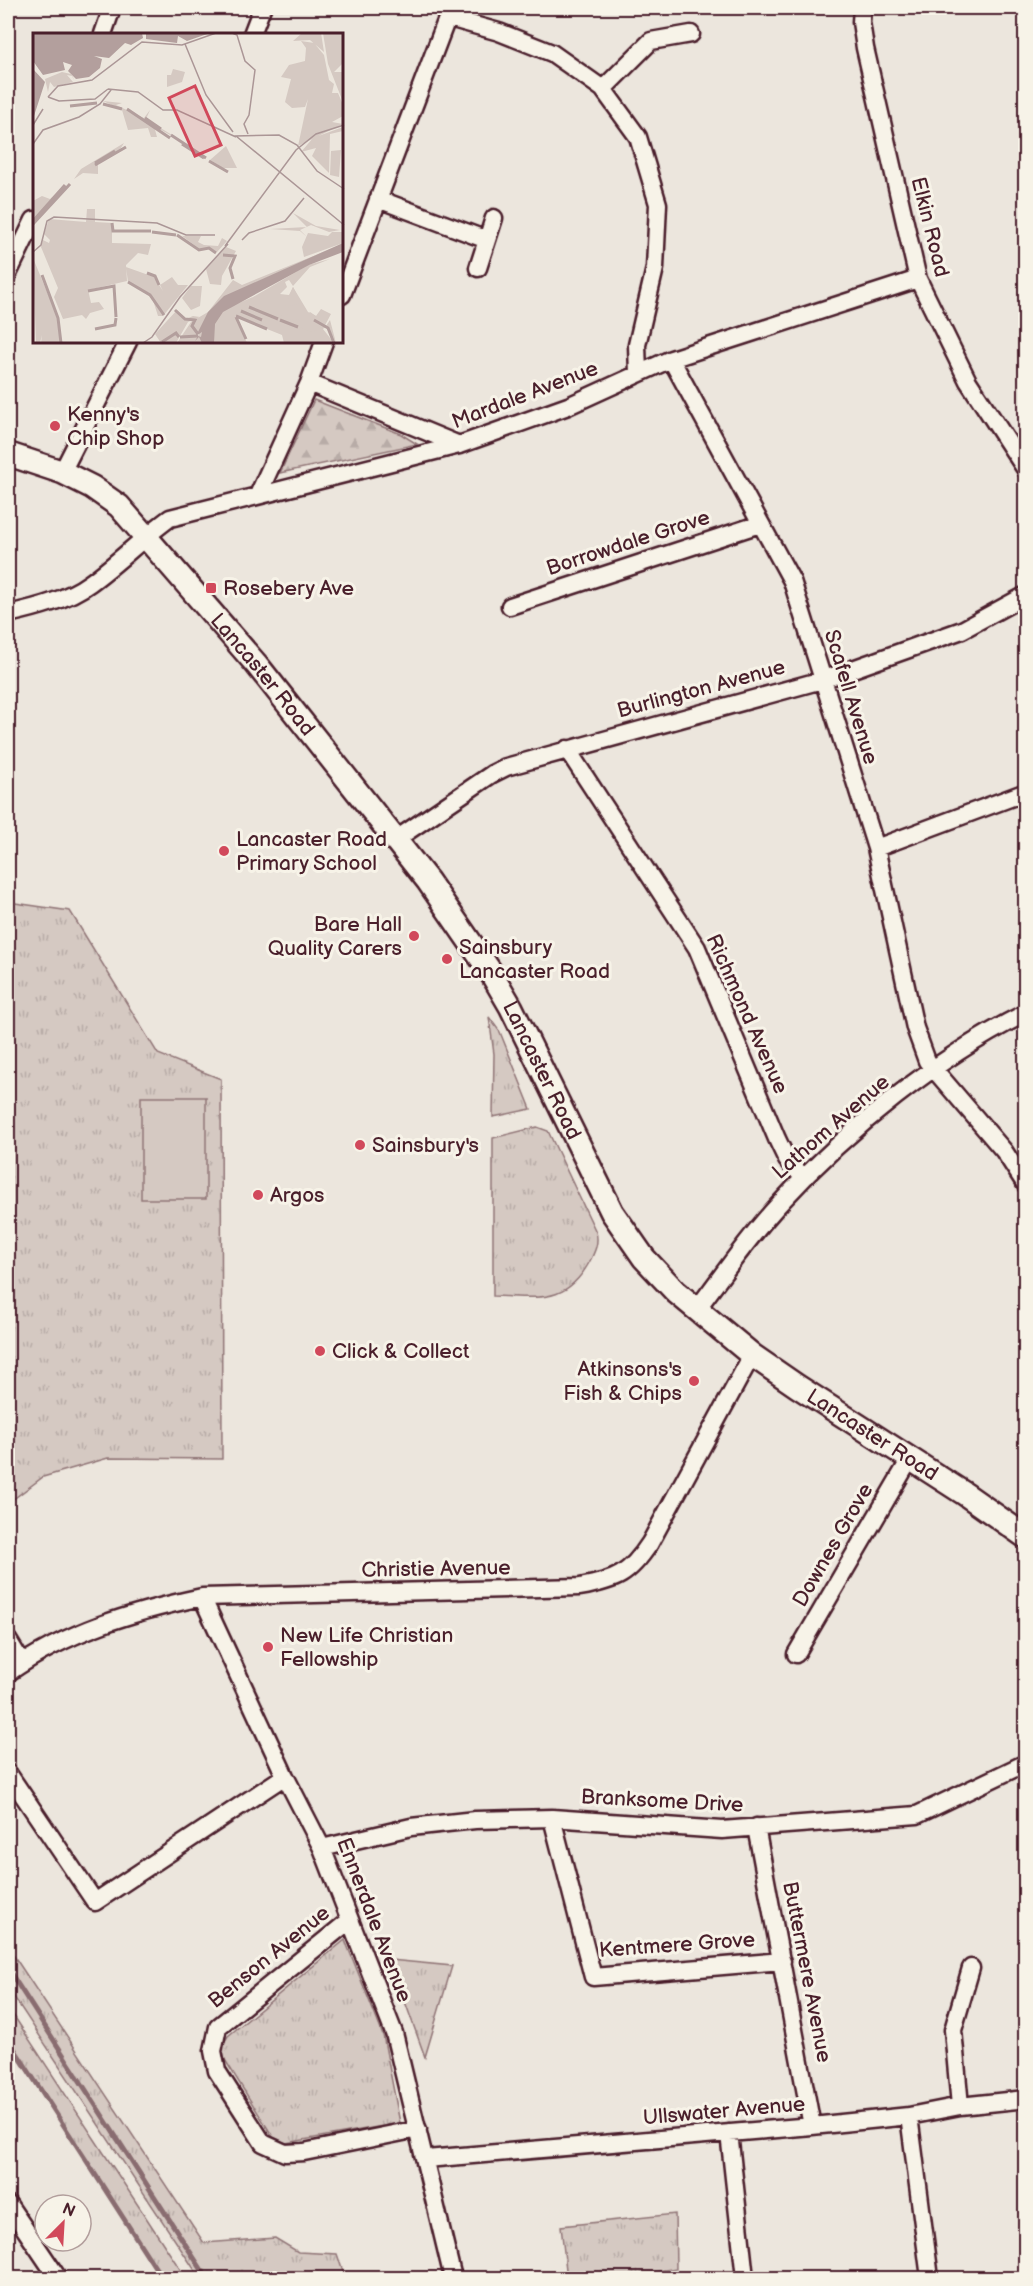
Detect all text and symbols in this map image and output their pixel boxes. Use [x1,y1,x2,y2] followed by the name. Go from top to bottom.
[33,33,344,344] inset map
[906,174,954,280] street label: Elkin Road
[449,356,601,434] street label: Mardale Avenue
[67,402,164,451] place label: Kenny's Chip Shop
[48,419,62,433] marker: Kenny's Chip Shop
[543,505,713,581] street label: Borrowdale Grove
[223,576,354,601] place label: Rosebery Ave
[204,581,218,595] marker: Rosebery Ave
[205,608,320,741] street label: Lancaster Road
[819,627,883,767] street label: Scafell Avenue
[614,655,788,723] street label: Burlington Avenue
[236,827,387,876] place label: Lancaster Road Primary School
[217,844,231,858] marker: Lancaster Road Primary School
[268,912,402,961] place label: Bare Hall Quality Carers
[407,929,421,943] marker: Bare Hall Quality Carers
[701,930,793,1098] street label: Richmond Avenue
[459,935,610,984] place label: Sainsbury Lancaster Road
[440,952,454,966] marker: Sainsbury Lancaster Road
[498,997,587,1144] street label: Lancaster Road
[767,1069,895,1185] street label: Lathom Avenue
[372,1133,479,1158] place label: Sainsbury's
[353,1138,367,1152] marker: Sainsbury's
[270,1183,324,1208] place label: Argos
[251,1188,265,1202] marker: Argos
[332,1339,470,1364] place label: Click & Collect
[313,1344,327,1358] marker: Click & Collect
[563,1357,682,1406] place label: Atkinsons's Fish & Chips
[687,1374,701,1388] marker: Atkinsons's Fish & Chips
[802,1383,943,1486] street label: Lancaster Road
[788,1479,878,1611] street label: Downes Grove
[361,1555,511,1583] street label: Christie Avenue
[280,1623,453,1672] place label: New Life Christian Fellowship
[261,1640,275,1654] marker: New Life Christian Fellowship
[580,1784,744,1818] street label: Branksome Drive
[331,1834,417,2006] street label: Ennerdale Avenue
[777,1879,837,2065] street label: Buttermere Avenue
[203,1900,335,2014] street label: Benson Avenue
[598,1927,756,1963] street label: Kentmere Grove
[642,2091,806,2131] street label: Ullswater Avenue
[33,2193,93,2253] north arrow
[59,2200,78,2222] text: N

